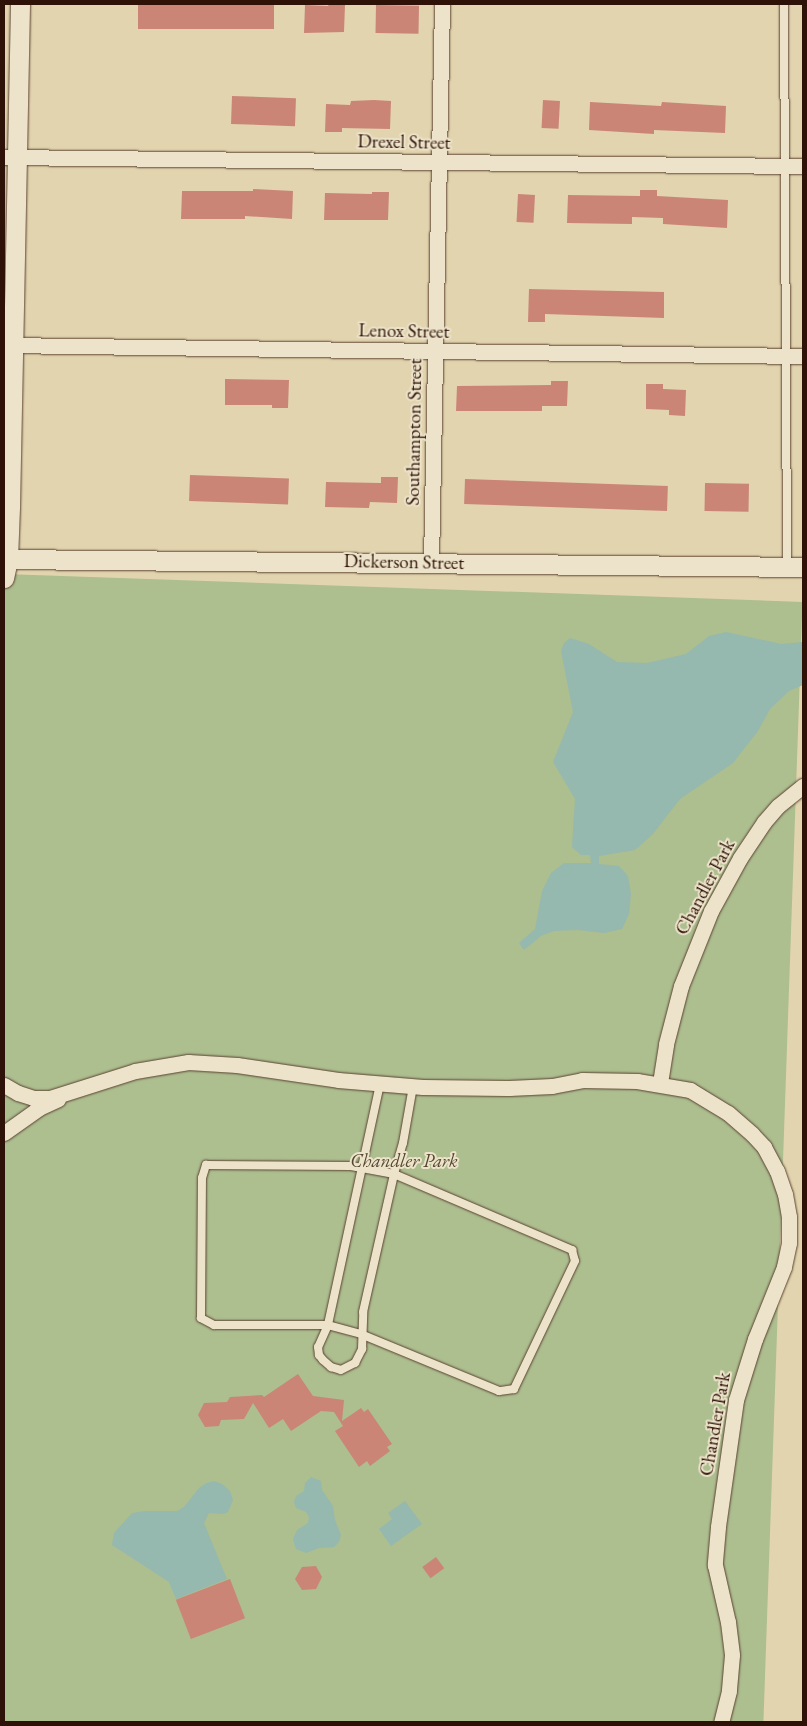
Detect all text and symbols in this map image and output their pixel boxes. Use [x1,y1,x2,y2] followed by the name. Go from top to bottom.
[357,130,451,154] street label: Drexel Street
[358,319,450,343] street label: Lenox Street
[401,358,427,506] street label: Southampton Street
[344,550,464,574] street label: Dickerson Street
[670,835,740,939] street label: Chandler Park
[350,1150,458,1172] park label: Chandler Park
[695,1370,735,1478] street label: Chandler Park

